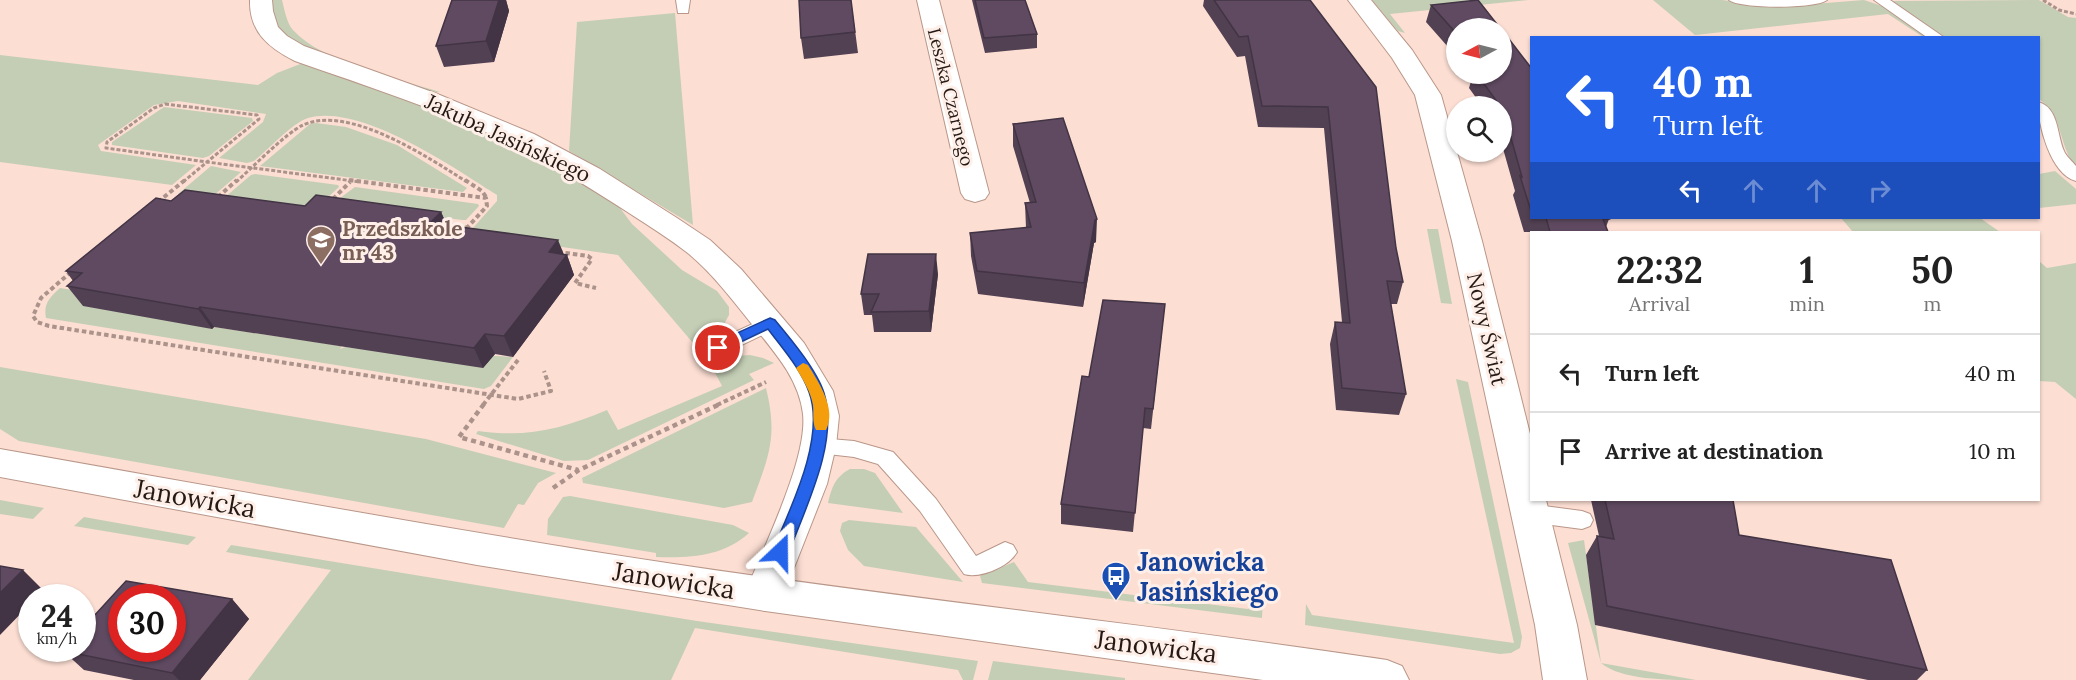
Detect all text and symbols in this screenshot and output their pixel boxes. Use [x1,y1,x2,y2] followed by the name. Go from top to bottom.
[1446,18,1512,84] north arrow
[1446,18,1512,162] map controls
[923,26,979,168] street label: Leszka Czarnego
[1653,55,1752,109] text: 40 m
[1554,60,1632,138] icon: left
[420,87,595,188] street label: Jakuba Jasińskiego
[1446,96,1512,162] button: search
[1653,108,1763,142] text: Turn left
[1674,174,1707,207] icon: left
[1737,174,1770,207] icon: ahead
[1800,174,1833,207] icon: ahead
[1863,174,1896,207] icon: right
[342,215,463,266] place label: Przedszkole nr 43
[305,224,337,266] school or university icon: Przedszkole nr 43
[1616,247,1703,293] text: 22:32
[1800,247,1814,293] text: 1
[1911,247,1954,293] text: 50
[1461,270,1513,389] street label: Nowy Świat
[1629,291,1690,316] text: Arrival
[1789,291,1825,316] text: min
[1924,291,1941,316] text: m
[692,322,743,373] pin
[701,331,734,364] icon: arrive
[1554,357,1587,390] icon: left
[1605,359,1699,387] text: Turn left
[1965,359,2016,387] text: 40 m
[1554,435,1587,468] icon: arrive
[1605,437,1823,465] text: Arrive at destination
[1969,437,2016,465] text: 10 m
[131,471,258,525] street label: Janowicka
[748,520,812,584] position arrow
[1137,545,1279,608] place label: Janowicka Jasińskiego
[610,554,737,606] street label: Janowicka
[1100,560,1132,602] bus stop icon: Janowicka Jasińskiego
[108,584,186,662] speed limit sign: 30
[41,597,73,635] text: 24
[1092,622,1219,670] street label: Janowicka
[37,629,77,648] text: km/h

